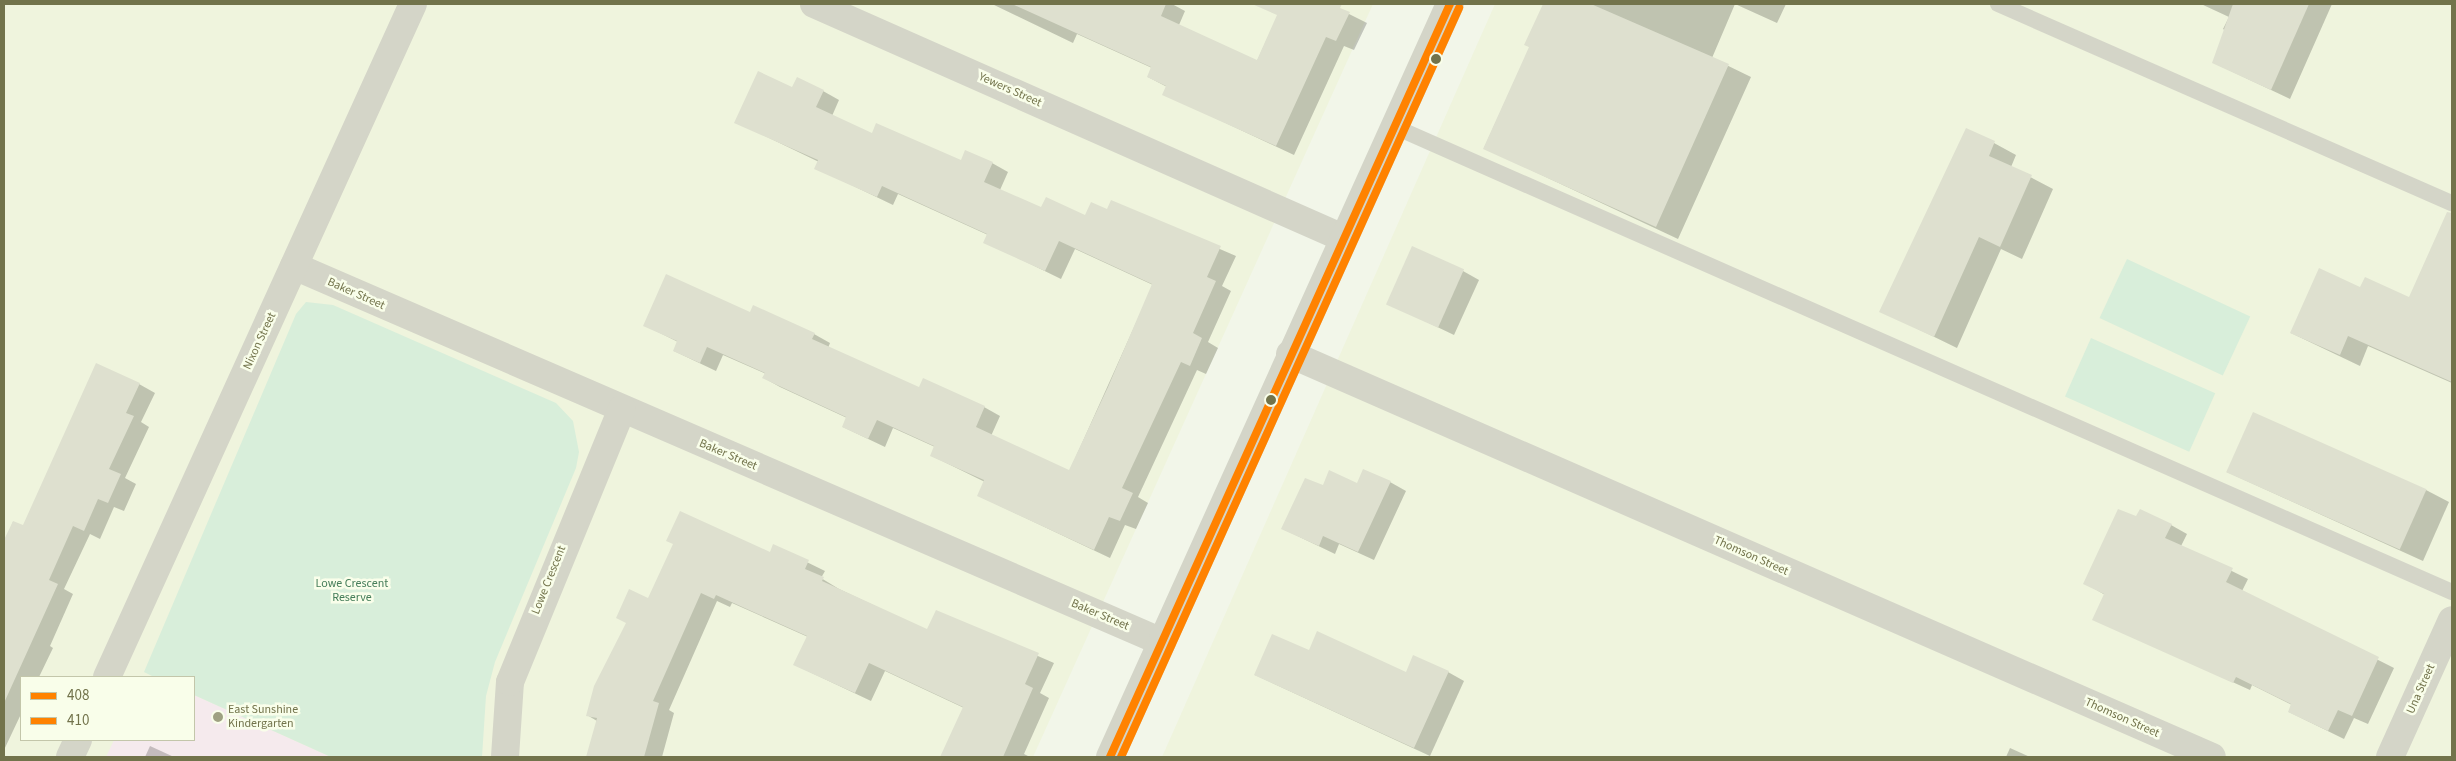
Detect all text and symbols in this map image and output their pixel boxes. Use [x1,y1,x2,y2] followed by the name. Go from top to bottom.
[1431,54,1441,64] unlabelled marker
[976,70,1044,110] street label: Yewers Street
[325,275,387,313] street label: Baker Street
[241,310,279,372] street label: Nixon Street
[1266,395,1276,405] unlabelled marker
[697,436,759,474] street label: Baker Street
[1712,533,1790,579] street label: Thomson Street
[529,544,569,616] street label: Lowe Crescent
[316,577,388,605] park label: Lowe Crescent Reserve
[1069,596,1131,634] street label: Baker Street
[2404,662,2438,716] street label: Una Street
[20,676,195,741] legend
[67,685,89,706] text: 408
[2083,695,2161,741] street label: Thomson Street
[228,703,298,731] place label: East Sunshine Kindergarten
[67,710,89,731] text: 410
[212,711,224,723] marker: East Sunshine Kindergarten

